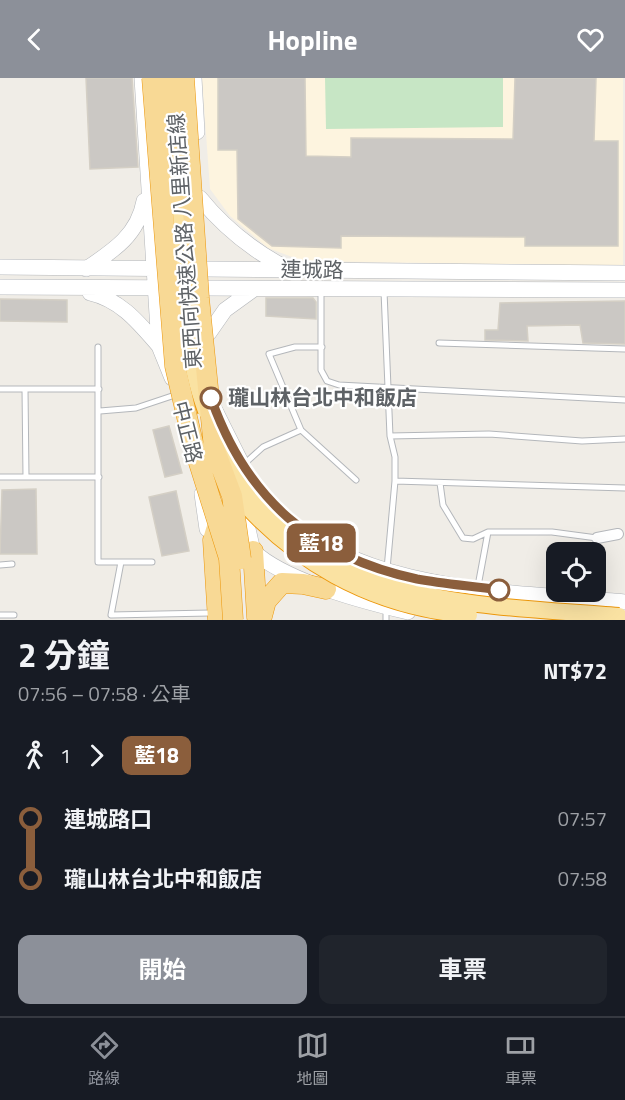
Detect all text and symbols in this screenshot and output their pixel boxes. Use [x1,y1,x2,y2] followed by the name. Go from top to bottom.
[267,19,358,60] text: Hopline
[18,23,51,56] icon: back
[574,23,607,56] icon: heart
[159,112,209,370] street label: 東西向快速公路 八里新店線
[280,252,344,286] street label: 連城路
[228,381,417,413] place label: 瓏山林台北中和飯店
[200,387,222,409] marker: 瓏山林台北中和飯店
[165,397,211,466] street label: 中正路
[286,524,356,562] line badge: 藍18
[299,527,343,559] text: 藍18
[546,542,606,602] map controls
[546,542,606,602] button: locate
[488,579,510,601] unlabelled marker
[18,630,110,680] text: 2 分鐘
[543,654,607,688] text: NT$72
[18,678,191,709] text: 07:56 – 07:58 · 公車
[18,739,51,772] icon: walk
[80,739,113,772] icon: forward
[134,739,179,771] text: 藍18
[60,740,71,771] text: 1
[64,802,152,836] text: 連城路口
[558,803,607,834] text: 07:57
[64,862,262,896] text: 瓏山林台北中和飯店
[558,863,607,894] text: 07:58
[18,935,307,1004] button: 開始
[319,935,607,1004] button: 車票
[88,1029,121,1090] tab: 路線
[296,1029,329,1090] tab: 地圖
[504,1029,537,1090] tab: 車票

